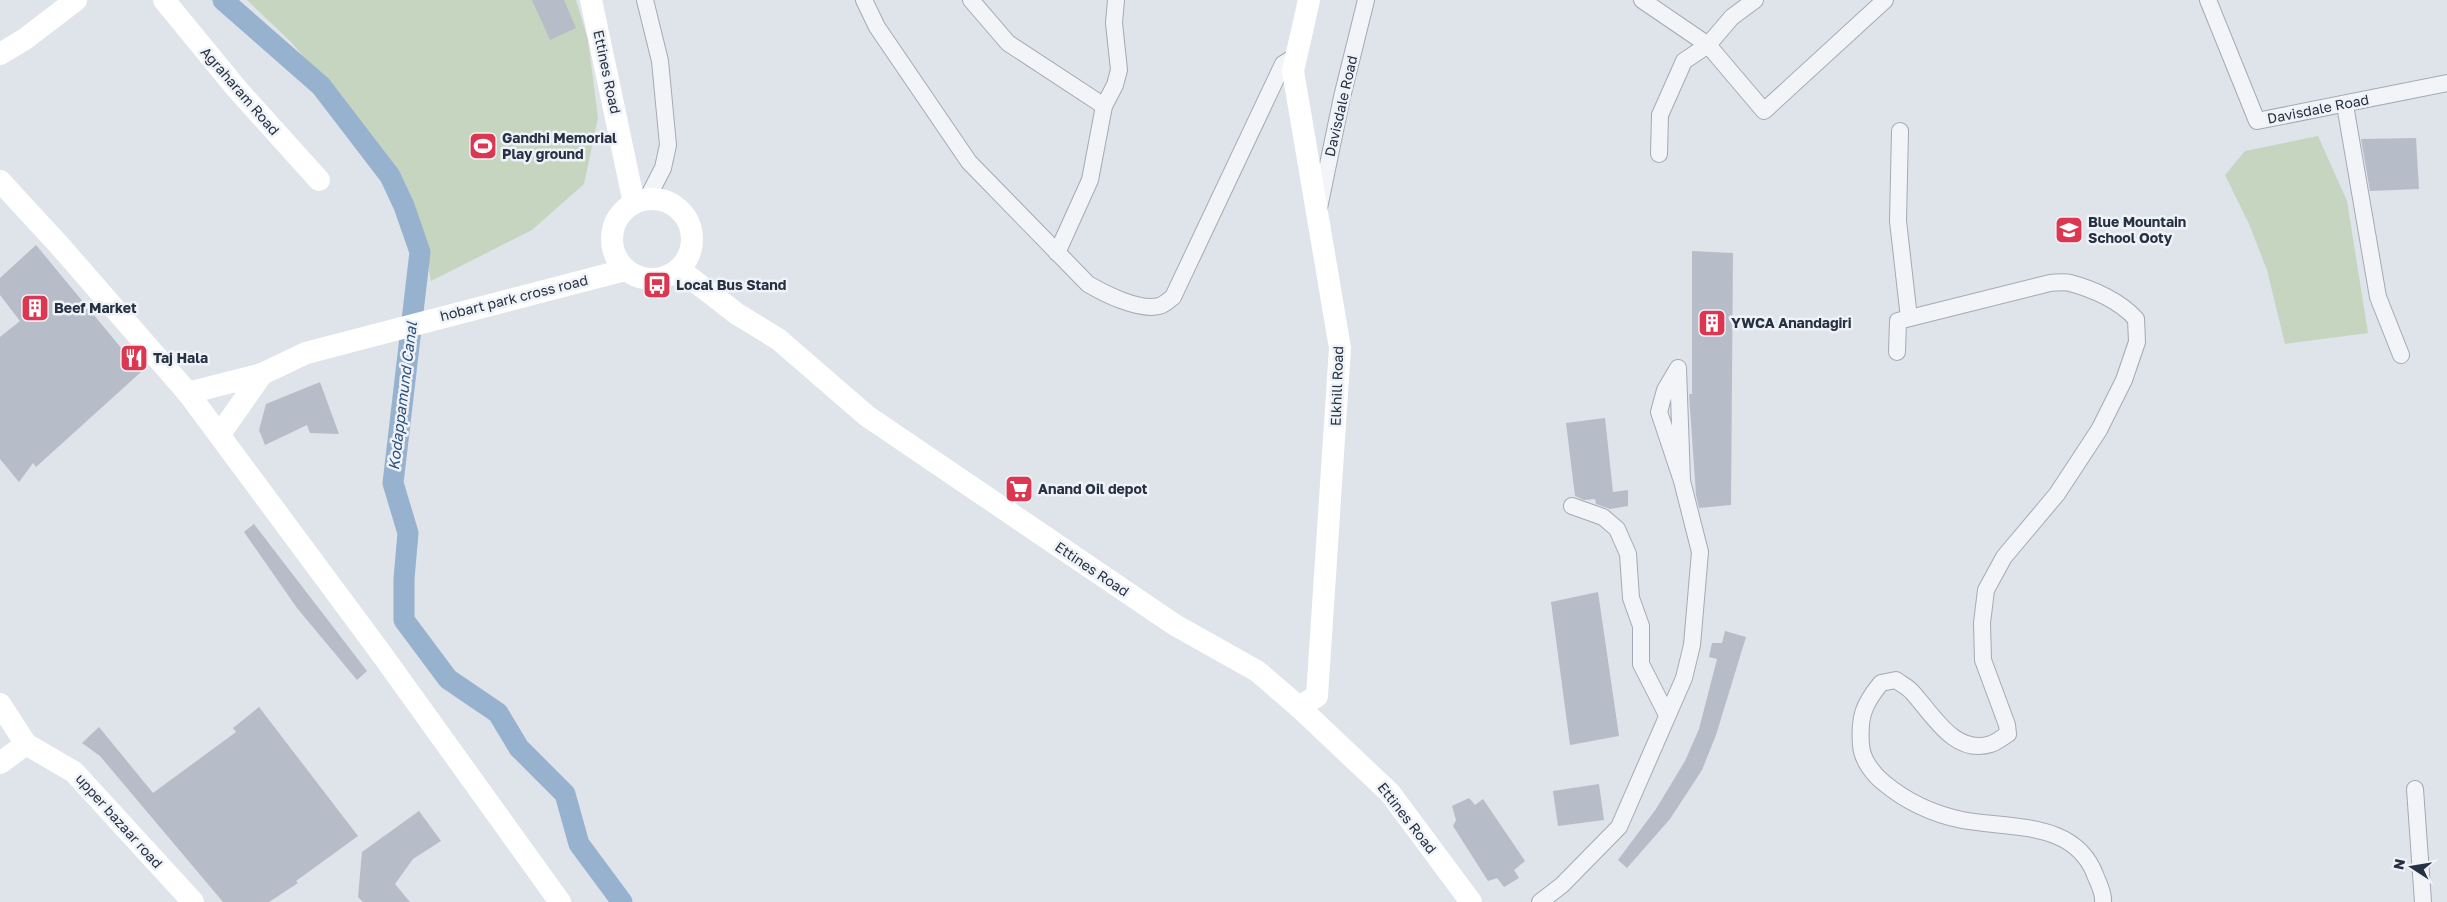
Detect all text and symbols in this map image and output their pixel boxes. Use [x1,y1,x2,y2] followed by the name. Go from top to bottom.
[590,28,625,115] street label: Ettines Road
[198,43,283,138] street label: Agraharam Road
[1321,54,1360,158] street label: Davisdale Road
[2266,90,2370,127] street label: Davisdale Road
[502,129,617,162] place label: Gandhi Memorial Play ground
[468,131,498,161] sports icon: Gandhi Memorial Play ground
[2088,213,2186,246] place label: Blue Mountain School Ooty
[2054,215,2084,245] school or university icon: Blue Mountain School Ooty
[642,270,672,300] bus stop icon: Local Bus Stand
[438,271,590,324] street label: hobart park cross road
[676,276,786,293] place label: Local Bus Stand
[20,293,50,323] building icon: Beef Market
[54,299,137,316] place label: Beef Market
[1697,308,1727,338] building icon: YWCA Anandagiri
[1731,314,1852,331] place label: YWCA Anandagiri
[384,319,420,471] water label: Kodappamund Canal
[119,343,149,373] restaurant icon: Taj Hala
[1327,346,1346,426] street label: Elkhill Road
[153,349,208,366] place label: Taj Hala
[1004,474,1034,504] supermarket icon: Anand Oil depot
[1038,480,1148,497] place label: Anand Oil depot
[1052,538,1132,599] street label: Ettines Road
[72,770,166,871] street label: upper bazaar road
[1374,779,1440,857] street label: Ettines Road
[2387,842,2437,892] north arrow
[2389,857,2408,871] text: N

